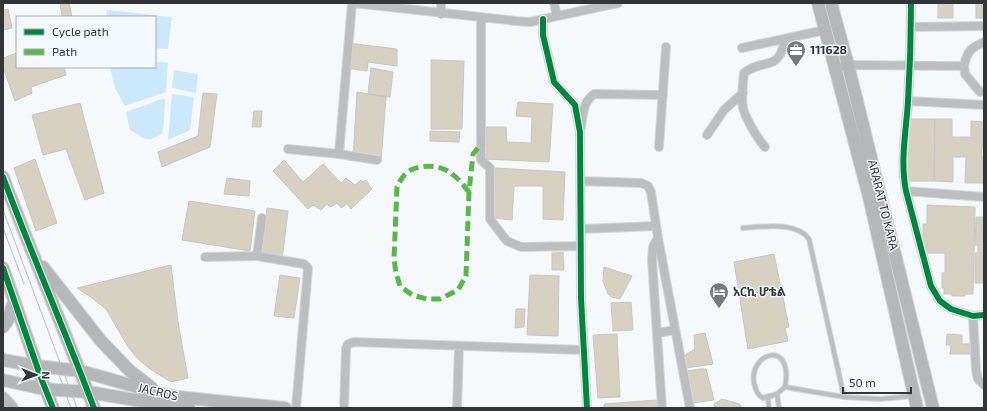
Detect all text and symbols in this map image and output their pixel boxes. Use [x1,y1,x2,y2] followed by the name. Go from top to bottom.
[16,16,156,68] legend
[52,24,109,38] text: Cycle path
[785,39,807,67] office icon: 111628
[810,42,847,56] place label: 111628
[52,44,77,58] text: Path
[866,158,902,252] street label: ARARAT TO KARA
[708,281,730,309] hotel icon: አርኪ ሆቴል
[733,284,786,298] place label: አርኪ ሆቴል
[16,355,56,395] north arrow
[843,369,911,395] scale bar
[40,371,53,379] text: N
[849,375,876,389] text: 50 m
[137,380,180,402] street label: JACROS

